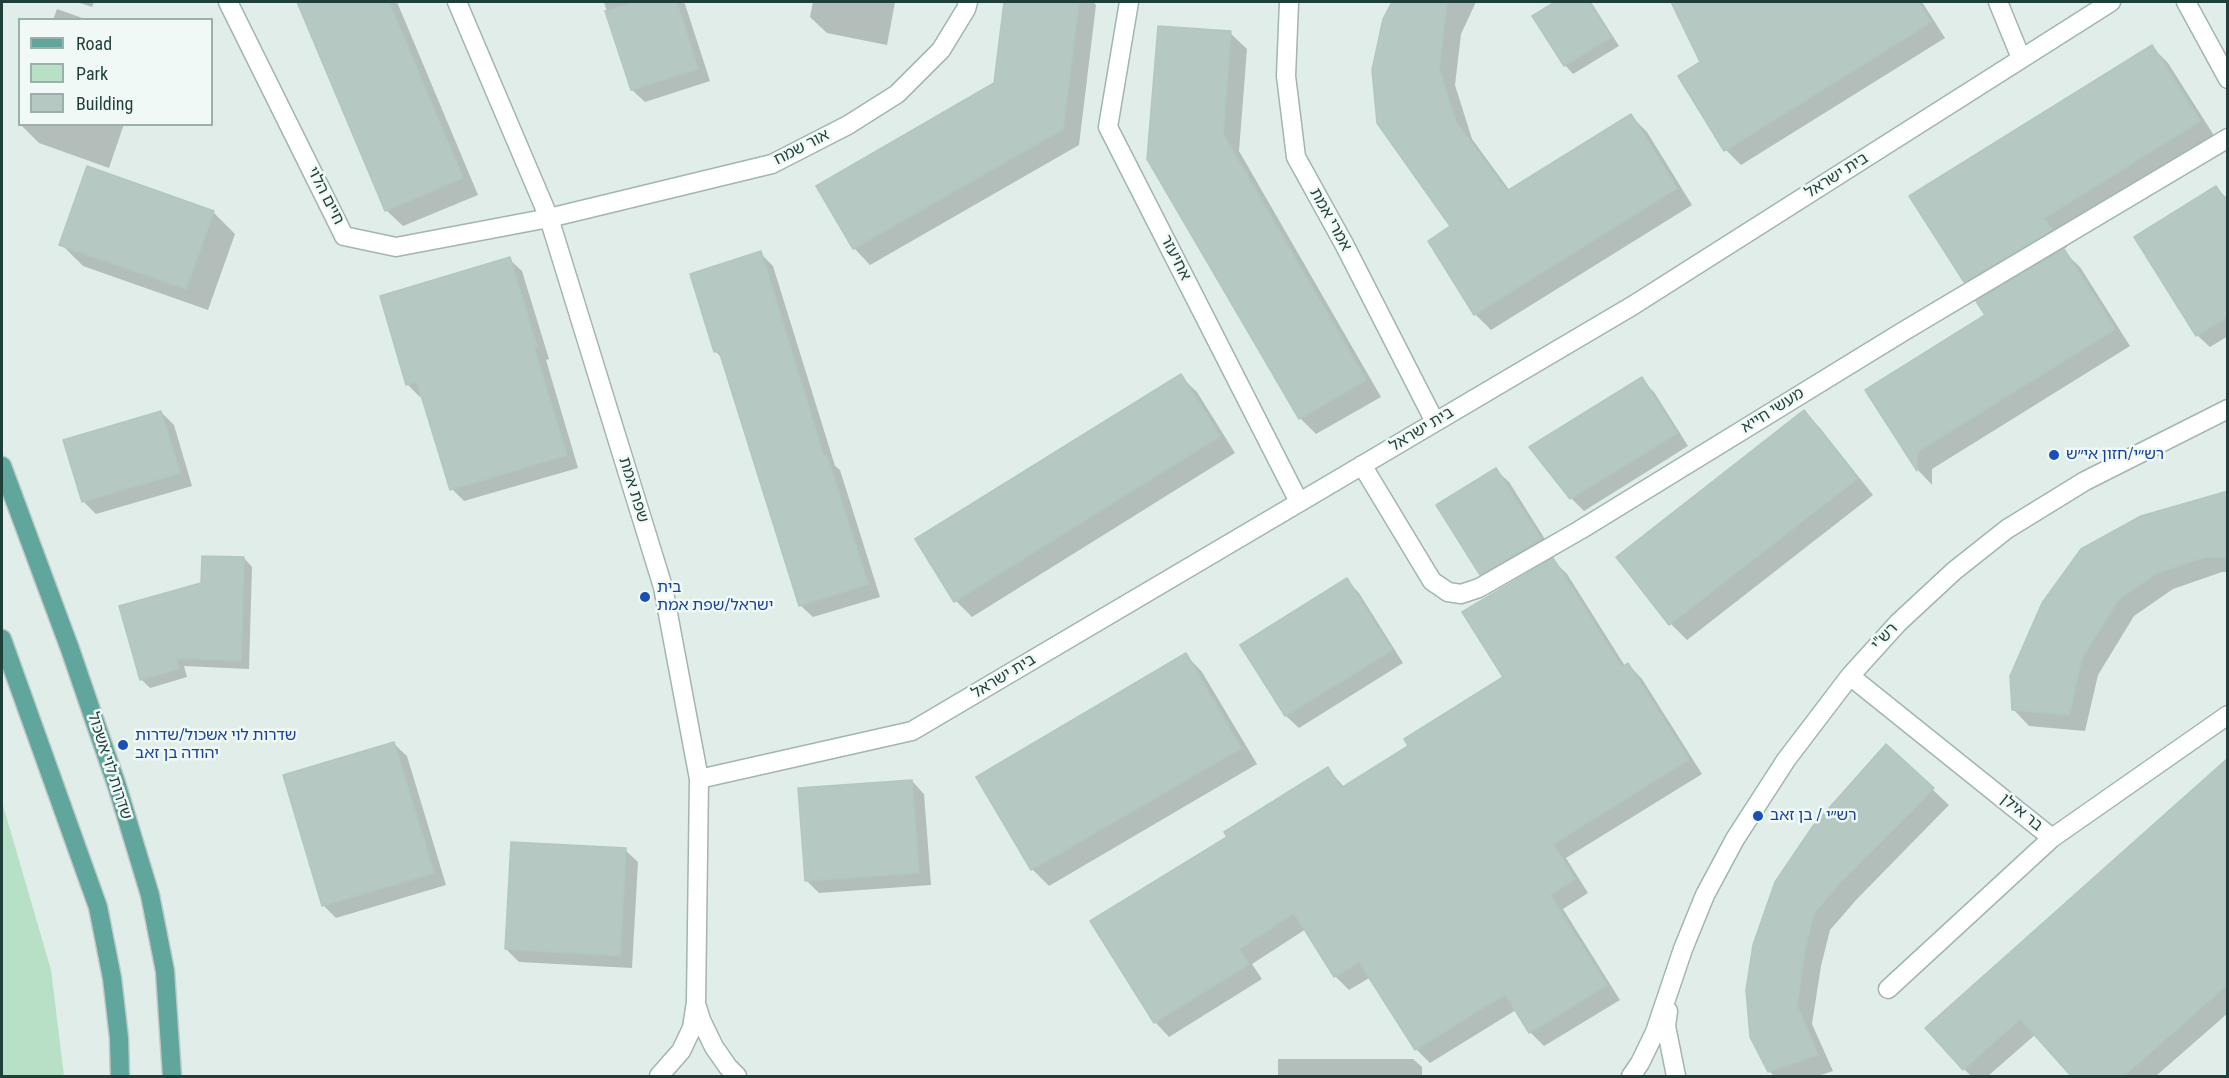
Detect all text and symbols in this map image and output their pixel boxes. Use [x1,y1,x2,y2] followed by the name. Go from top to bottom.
[18,18,213,126] legend
[76,33,112,54] text: Road
[76,63,108,84] text: Park
[76,93,133,114] text: Building
[771,126,833,170] street label: אור שמח
[1802,149,1872,203] street label: בית ישראל
[302,164,348,228] street label: חיים הלוי
[1305,185,1355,255] street label: אמרי אמת
[1155,232,1195,284] street label: אחיעזר
[1738,384,1808,438] street label: מעשי חייא
[1387,403,1457,457] street label: בית ישראל
[2066,445,2164,465] place label: רש״י/חזון אי״ש
[2047,448,2061,462] marker: רש״י/חזון אי״ש
[614,455,652,525] street label: שפת אמת
[657,578,773,616] place label: בית ישראל/שפת אמת
[638,590,652,604] marker: בית ישראל/שפת אמת
[1868,620,1902,654] street label: רש"י
[969,650,1039,704] street label: בית ישראל
[83,710,135,822] street label: שדרות לוי אשכול
[135,726,297,764] place label: שדרות לוי אשכול/שדרות יהודה בן זאב
[116,738,130,752] marker: שדרות לוי אשכול/שדרות יהודה בן זאב
[1996,790,2046,836] street label: בר אילן
[1770,806,1857,826] place label: רש״י / בן זאב
[1751,809,1765,823] marker: רש״י / בן זאב

